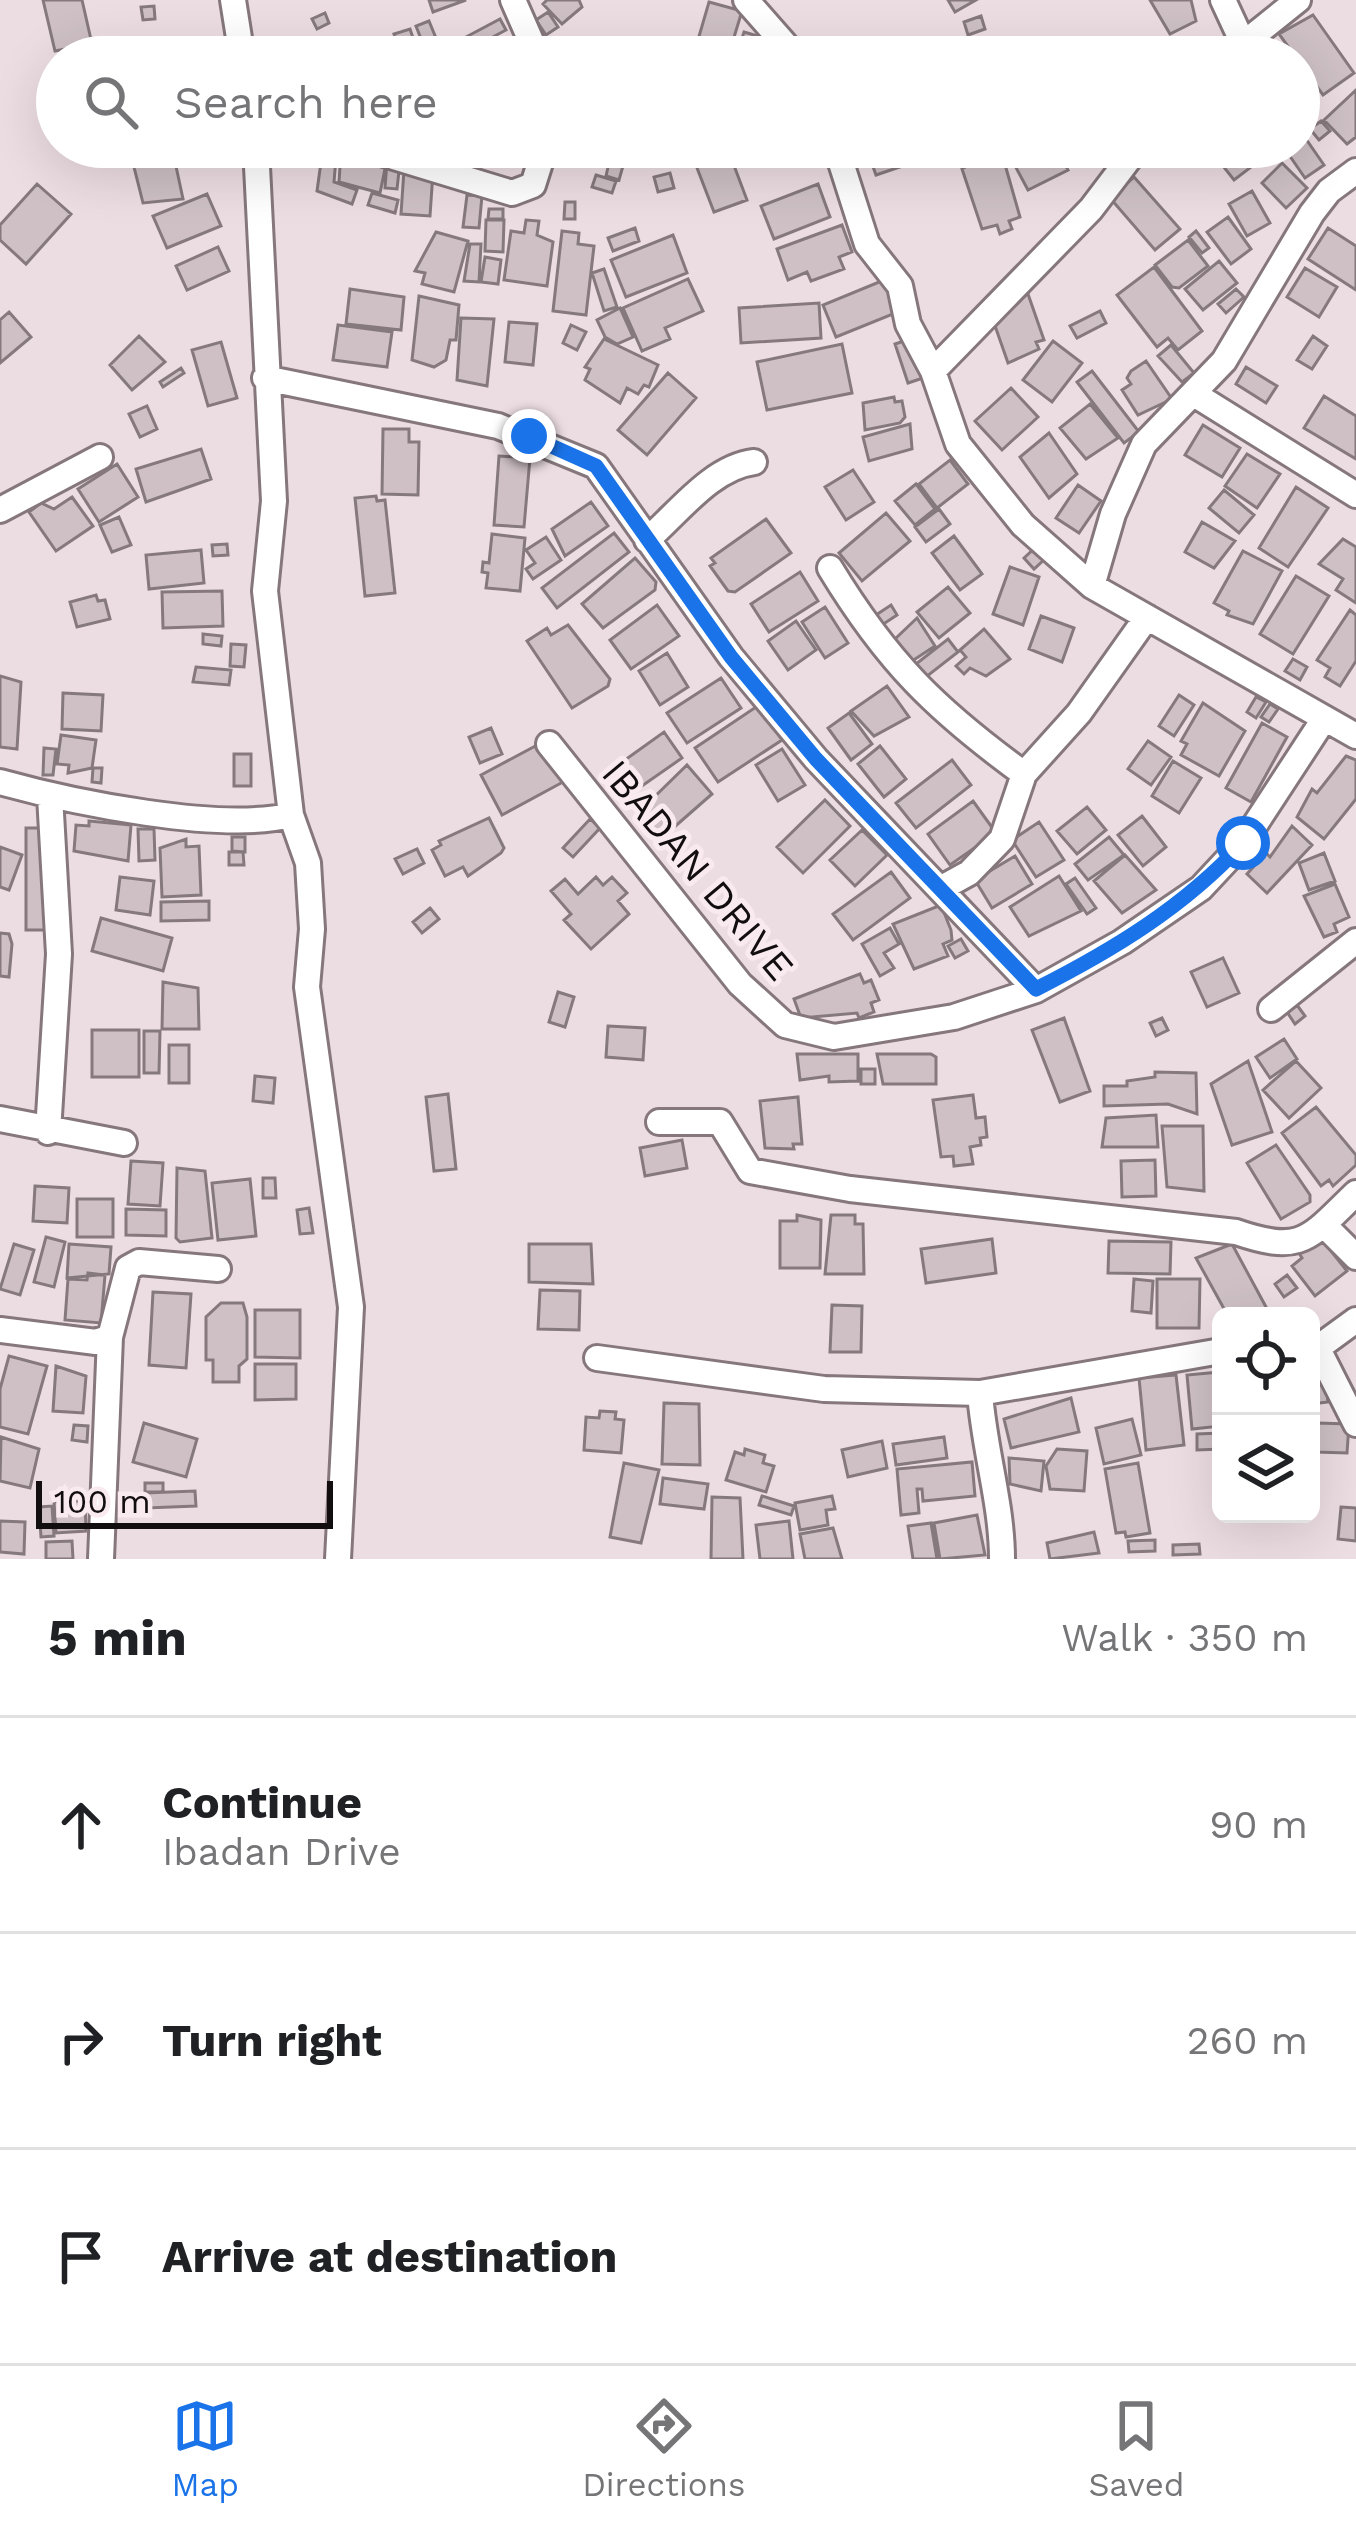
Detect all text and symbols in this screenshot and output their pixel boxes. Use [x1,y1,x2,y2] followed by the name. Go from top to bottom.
[36,36,1320,168] search box
[78,69,144,135] icon: search
[174,76,438,129] text: Search here
[502,409,556,463] route end
[593,751,803,989] street label: IBADAN DRIVE
[1216,816,1270,870] route start
[1212,1307,1320,1523] map controls
[1212,1307,1320,1415] button: locate
[1212,1415,1320,1523] button: layers
[36,1475,333,1528] scale bar
[54,1482,151,1521] text: 100 m
[48,1608,187,1667] text: 5 min
[1061,1615,1308,1660] text: Walk · 350 m
[162,1776,362,1829] text: Continue
[48,1792,114,1858] icon: ahead
[1209,1802,1308,1847] text: 90 m
[162,1829,401,1874] text: Ibadan Drive
[48,2008,114,2074] icon: right
[162,2014,382,2067] text: Turn right
[1187,2018,1308,2063] text: 260 m
[48,2224,114,2290] icon: arrive
[162,2230,617,2283] text: Arrive at destination
[172,2393,239,2504] tab: Map
[582,2393,745,2504] tab: Directions
[1089,2393,1184,2504] tab: Saved

